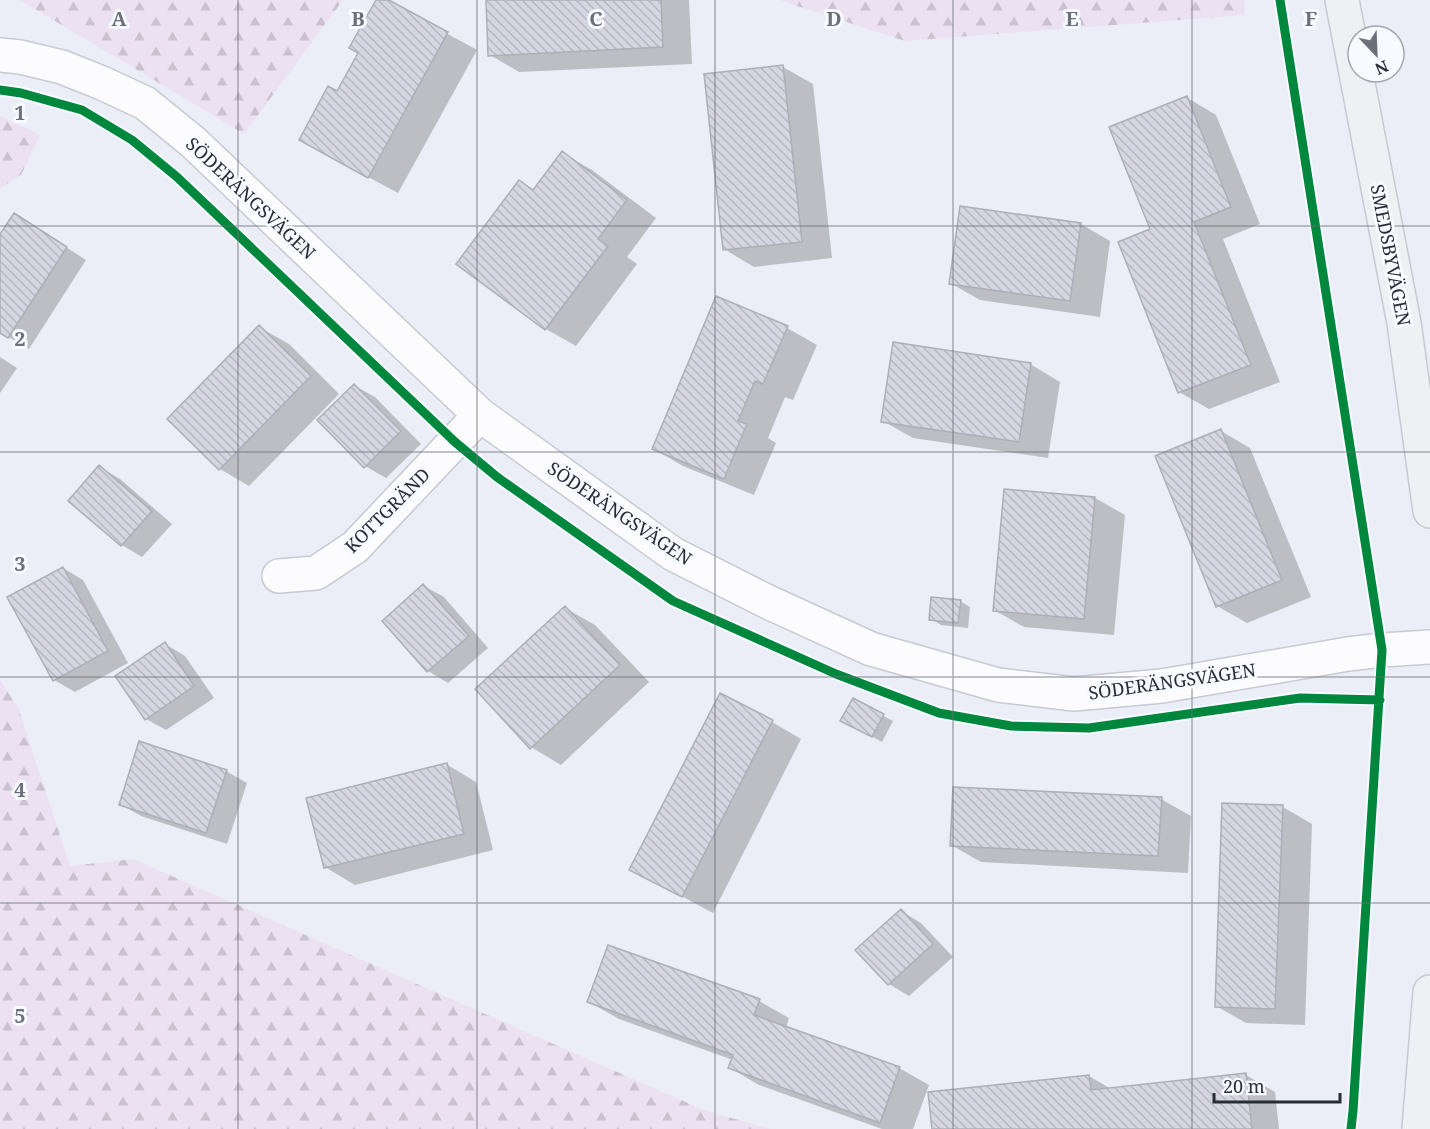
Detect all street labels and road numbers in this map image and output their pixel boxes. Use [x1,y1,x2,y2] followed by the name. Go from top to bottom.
[181,132,321,265] street label: SÖDERÄNGSVÄGEN
[1365,182,1417,328] street label: SMEDSBYVÄGEN
[543,456,697,570] street label: SÖDERÄNGSVÄGEN
[339,462,435,558] street label: KOTTGRÄND
[1087,657,1258,705] street label: SÖDERÄNGSVÄGEN

